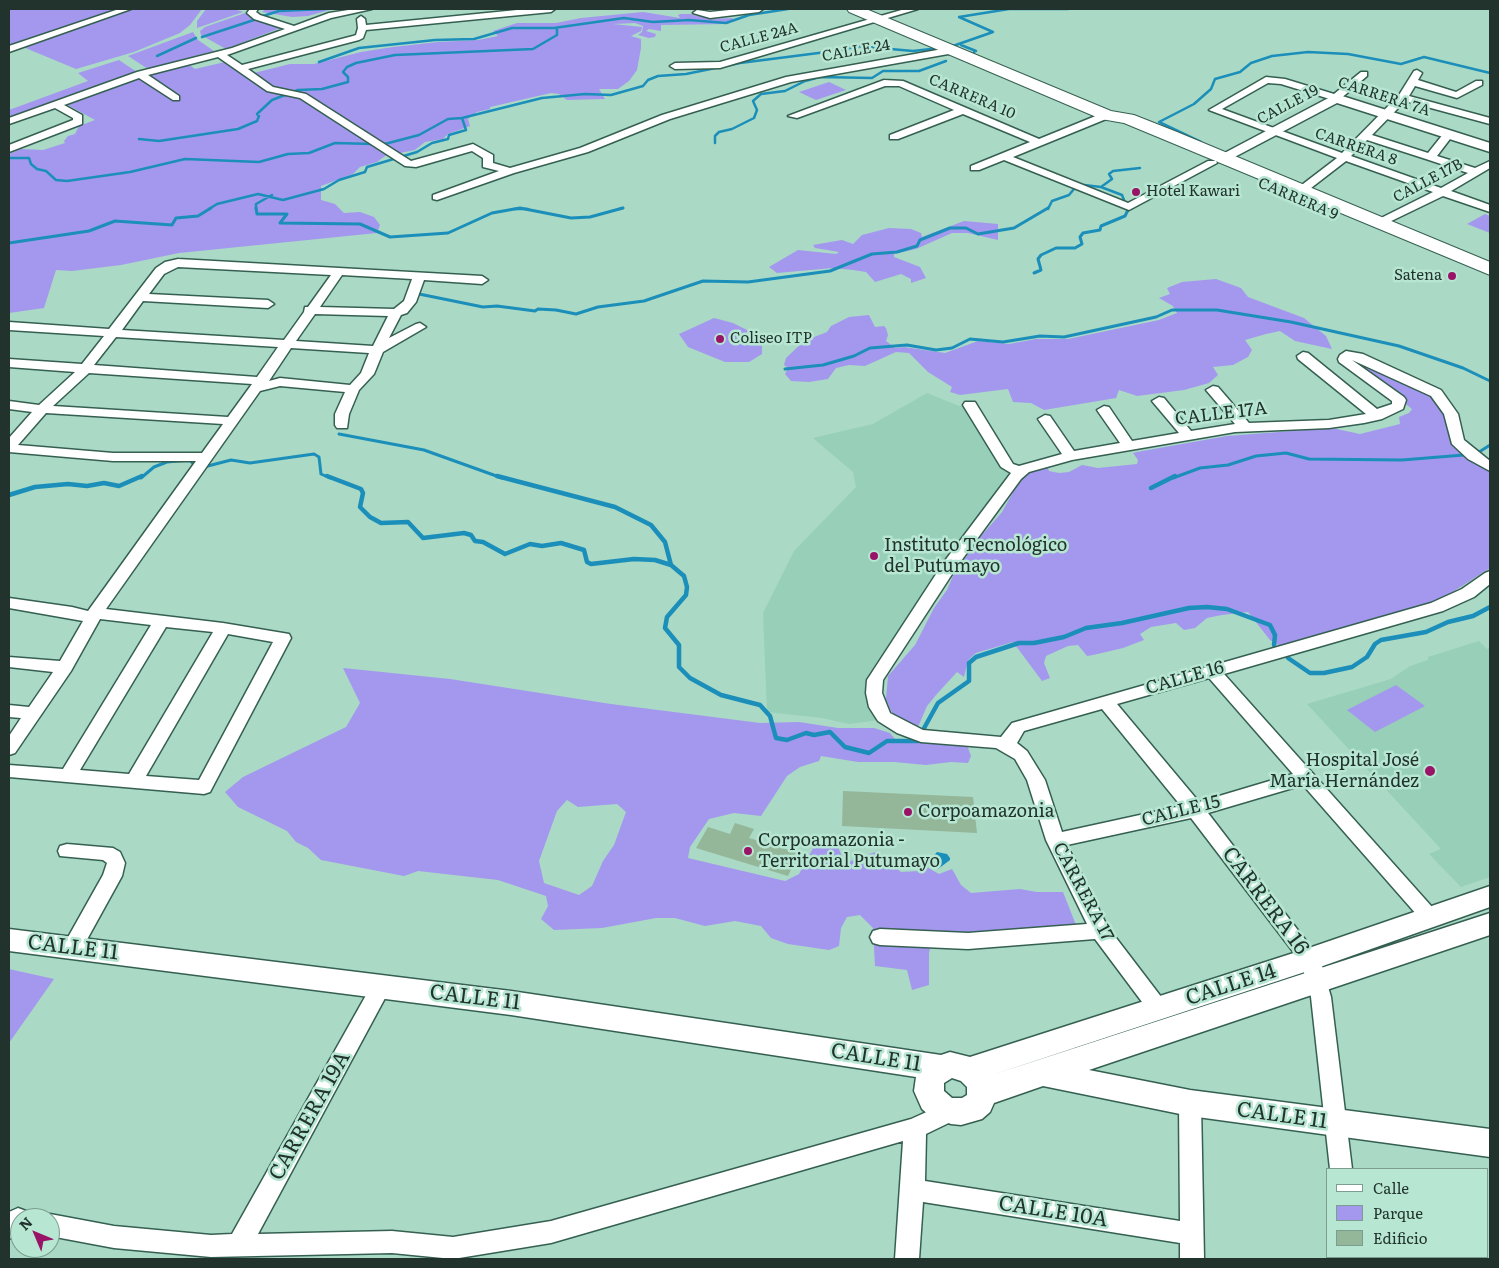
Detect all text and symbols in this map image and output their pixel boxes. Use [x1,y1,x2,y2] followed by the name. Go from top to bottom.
[718,19,800,57] street label: CALLE 24A
[821,36,891,66] street label: CALLE 24
[926,71,1018,123] street label: CARRERA 10
[1336,74,1432,120] street label: CARRERA 7A
[1254,81,1322,129] street label: CALLE 19
[1313,125,1399,169] street label: CARRERA 8
[1390,155,1466,207] street label: CALLE 17B
[1255,174,1341,224] street label: CARRERA 9
[1146,183,1240,201] place label: Hotel Kawari
[1130,186,1142,198] marker: Hotel Kawari
[1394,267,1442,285] place label: Satena
[1446,270,1458,282] marker: Satena
[730,330,812,348] place label: Coliseo ITP
[714,333,726,345] marker: Coliseo ITP
[1174,398,1268,430] street label: CALLE 17A
[884,535,1067,578] place label: Instituto Tecnológico del Putumayo
[868,550,880,562] marker: Instituto Tecnológico del Putumayo
[1143,657,1227,699] street label: CALLE 16
[1269,750,1419,792] place label: Hospital José María Hernández
[1423,764,1437,778] marker: Hospital José María Hernández
[1140,791,1222,831] street label: CALLE 15
[918,801,1055,823] place label: Corpoamazonia
[902,806,914,818] marker: Corpoamazonia
[758,830,940,872] place label: Corpoamazonia - Territorial Putumayo
[1048,839,1118,945] street label: CARRERA 17
[1216,842,1314,960] street label: CARRERA 16
[742,845,754,857] marker: Corpoamazonia - Territorial Putumayo
[26,930,120,966] street label: CALLE 11
[1183,959,1279,1011] street label: CALLE 14
[428,980,522,1016] street label: CALLE 11
[829,1038,923,1078] street label: CALLE 11
[264,1047,356,1185] street label: CARRERA 19A
[1235,1097,1329,1135] street label: CALLE 11
[1326,1168,1489,1258] legend
[1373,1176,1409,1199] text: Calle
[997,1191,1109,1233] street label: CALLE 10A
[1373,1201,1423,1224] text: Parque
[10,1208,60,1258] north arrow
[14,1212,36,1234] text: N
[1373,1226,1428,1249] text: Edificio

